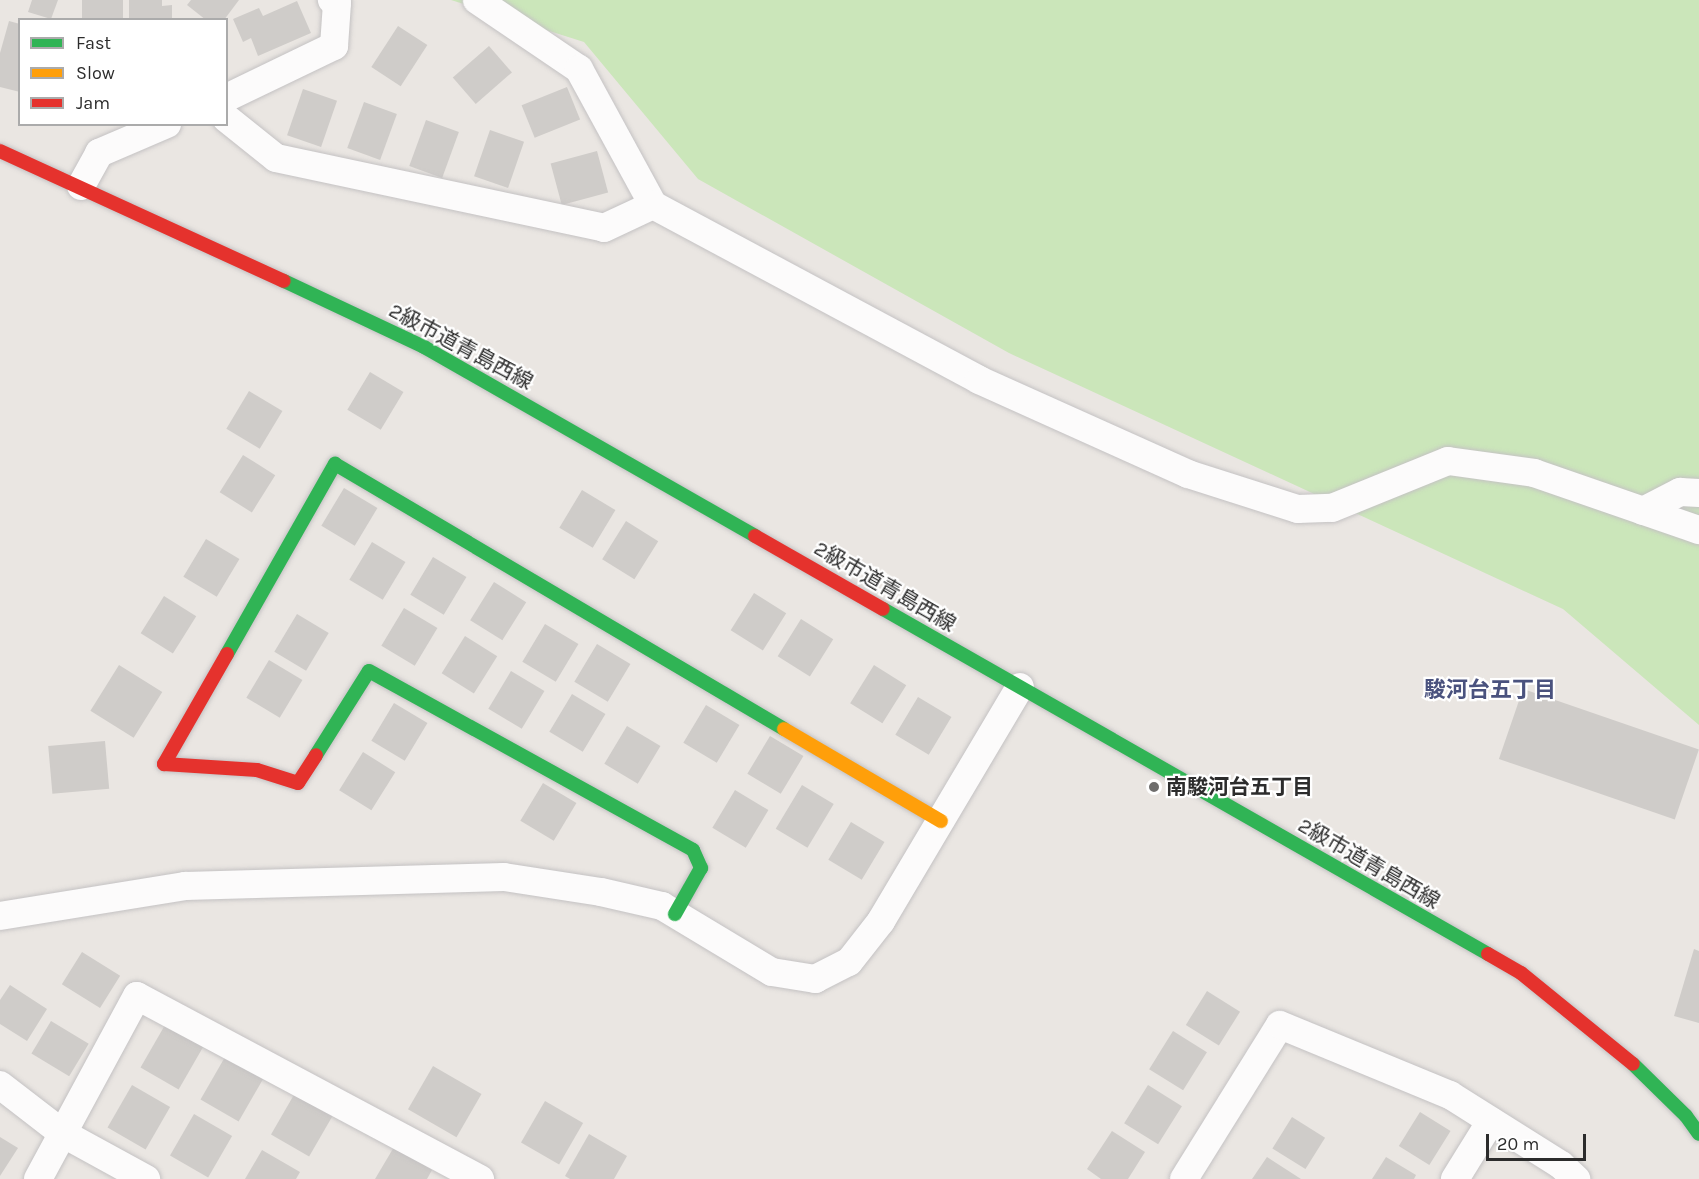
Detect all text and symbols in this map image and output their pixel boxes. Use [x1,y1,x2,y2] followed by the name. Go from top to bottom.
[18,18,228,126] legend
[76,32,111,54] text: Fast
[76,62,115,84] text: Slow
[76,92,110,114] text: Jam
[385,298,537,394] street label: 2級市道青島西線
[810,535,960,637] street label: 2級市道青島西線
[1424,678,1556,704] district label: 駿河台五丁目
[1166,774,1313,800] place label: 南駿河台五丁目
[1147,780,1161,794] marker: 南駿河台五丁目
[1294,812,1444,914] street label: 2級市道青島西線
[1489,1122,1590,1160] scale bar
[1497,1133,1539,1155] text: 20 m

